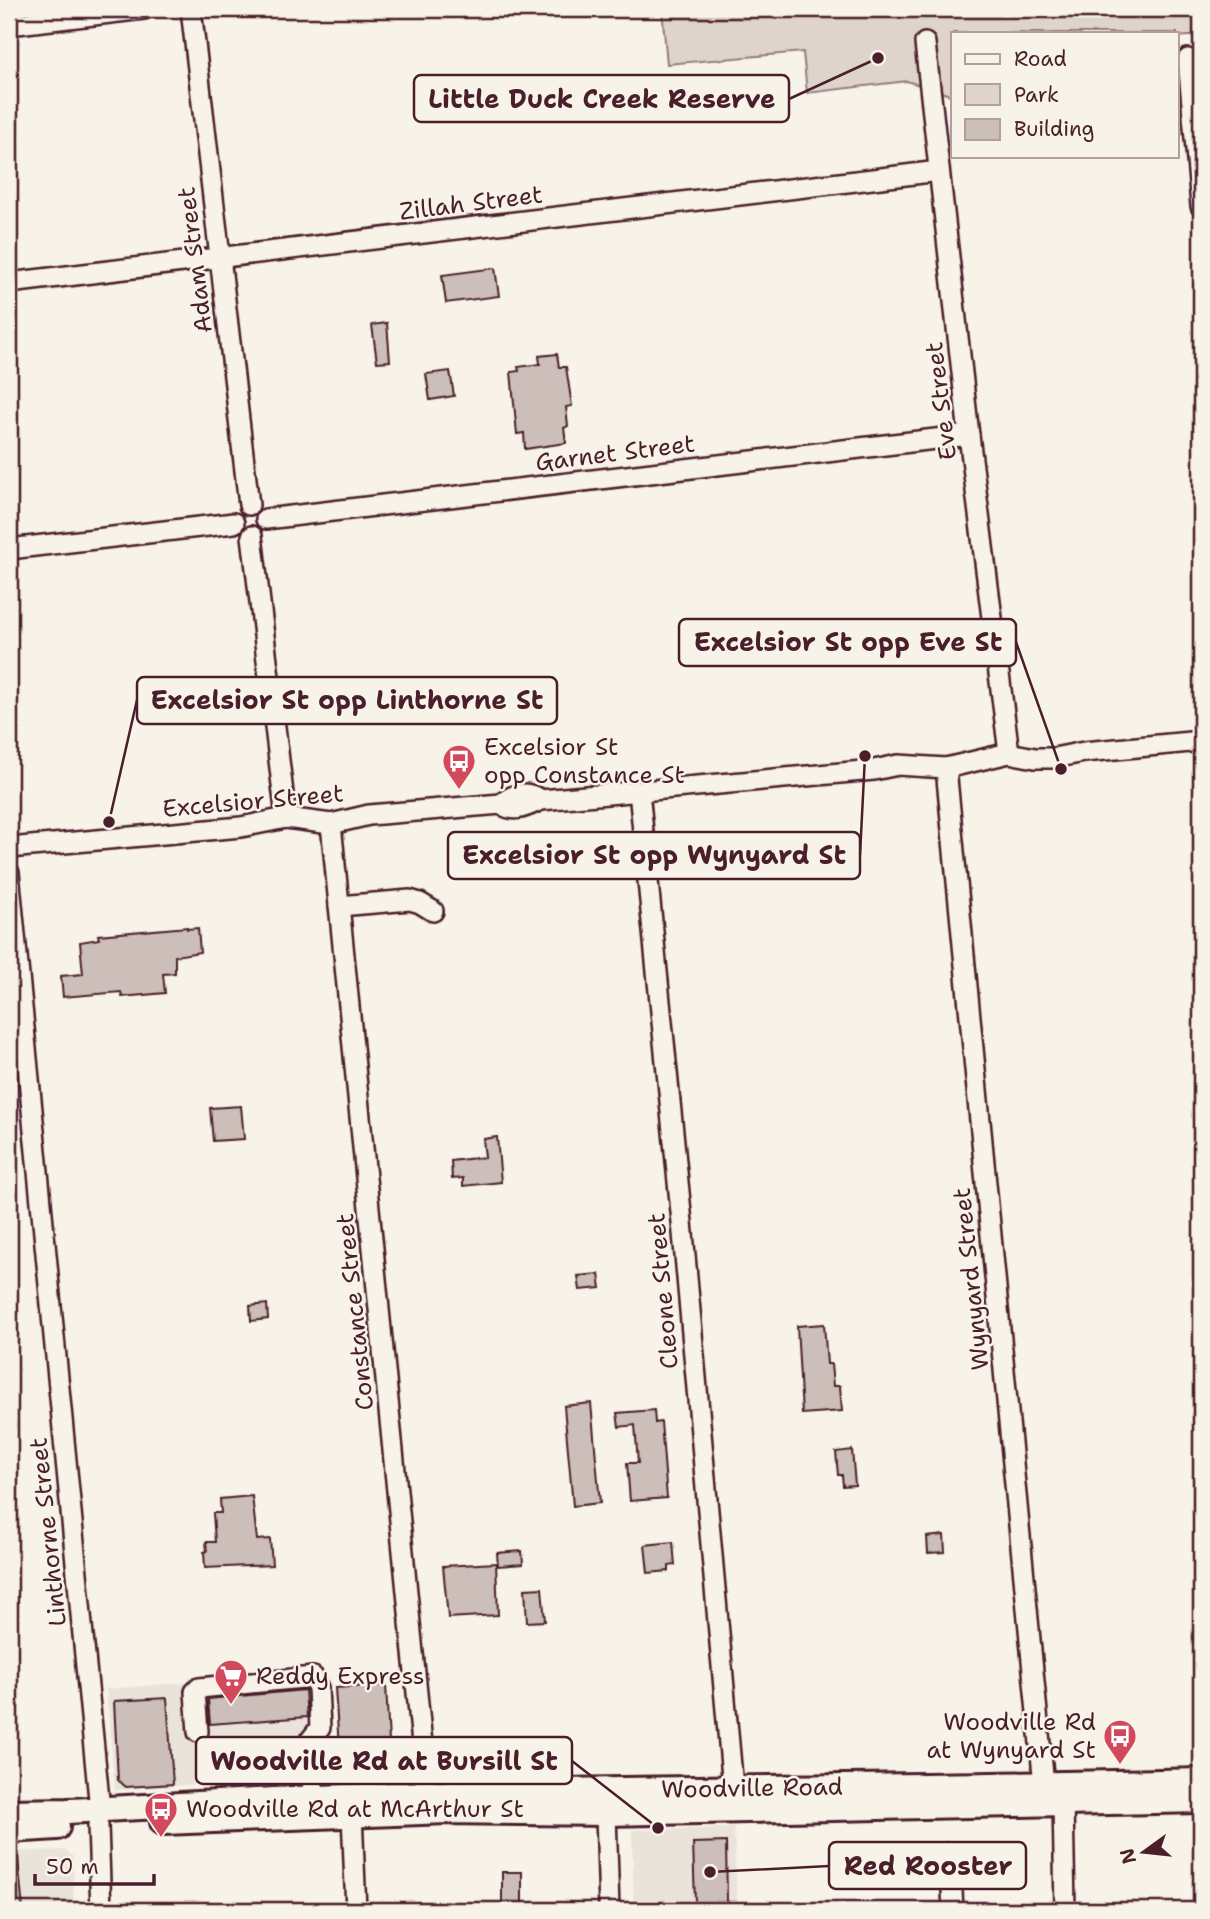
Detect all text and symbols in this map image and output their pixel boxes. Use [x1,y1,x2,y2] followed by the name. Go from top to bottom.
[951,32,1178,158] legend
[1014,45,1067,73] text: Road
[414,75,789,122] callout: Little Duck Creek Reserve
[428,81,776,116] text: Little Duck Creek Reserve
[1014,81,1059,109] text: Park
[1014,115,1094,143] text: Building
[398,178,544,228] street label: Zillah Street
[170,185,220,335] street label: Adam Street
[918,340,964,462] street label: Eve Street
[533,427,697,479] street label: Garnet Street
[679,619,1016,666] callout: Excelsior St opp Eve St
[694,624,1002,659] text: Excelsior St opp Eve St
[137,677,557,724] callout: Excelsior St opp Linthorne St
[151,682,543,717] text: Excelsior St opp Linthorne St
[484,731,685,791] place label: Excelsior St opp Constance St
[440,742,478,791] bus stop icon: Excelsior St opp Constance St
[161,777,345,825] street label: Excelsior Street
[448,832,860,879] callout: Excelsior St opp Wynyard St
[462,837,846,872] text: Excelsior St opp Wynyard St
[946,1186,996,1372] street label: Wynyard Street
[329,1212,381,1412] street label: Constance Street
[640,1212,686,1370] street label: Cleone Street
[22,1436,74,1628] street label: Linthorne Street
[212,1657,250,1706] supermarket icon: Reddy Express
[256,1660,425,1692] place label: Reddy Express
[926,1706,1096,1766] place label: Woodville Rd at Wynyard St
[1101,1717,1139,1766] bus stop icon: Woodville Rd at Wynyard St
[196,1737,572,1784] callout: Woodville Rd at Bursill St
[210,1743,558,1778] text: Woodville Rd at Bursill St
[661,1770,843,1806] street label: Woodville Road
[142,1790,180,1839] bus stop icon: Woodville Rd at McArthur St
[186,1793,524,1825] place label: Woodville Rd at McArthur St
[1108,1818,1178,1888] north arrow
[35,1842,154,1886] scale bar
[829,1842,1026,1889] callout: Red Rooster
[1114,1846,1142,1867] text: N
[844,1848,1012,1883] text: Red Rooster
[46,1853,99,1881] text: 50 m

